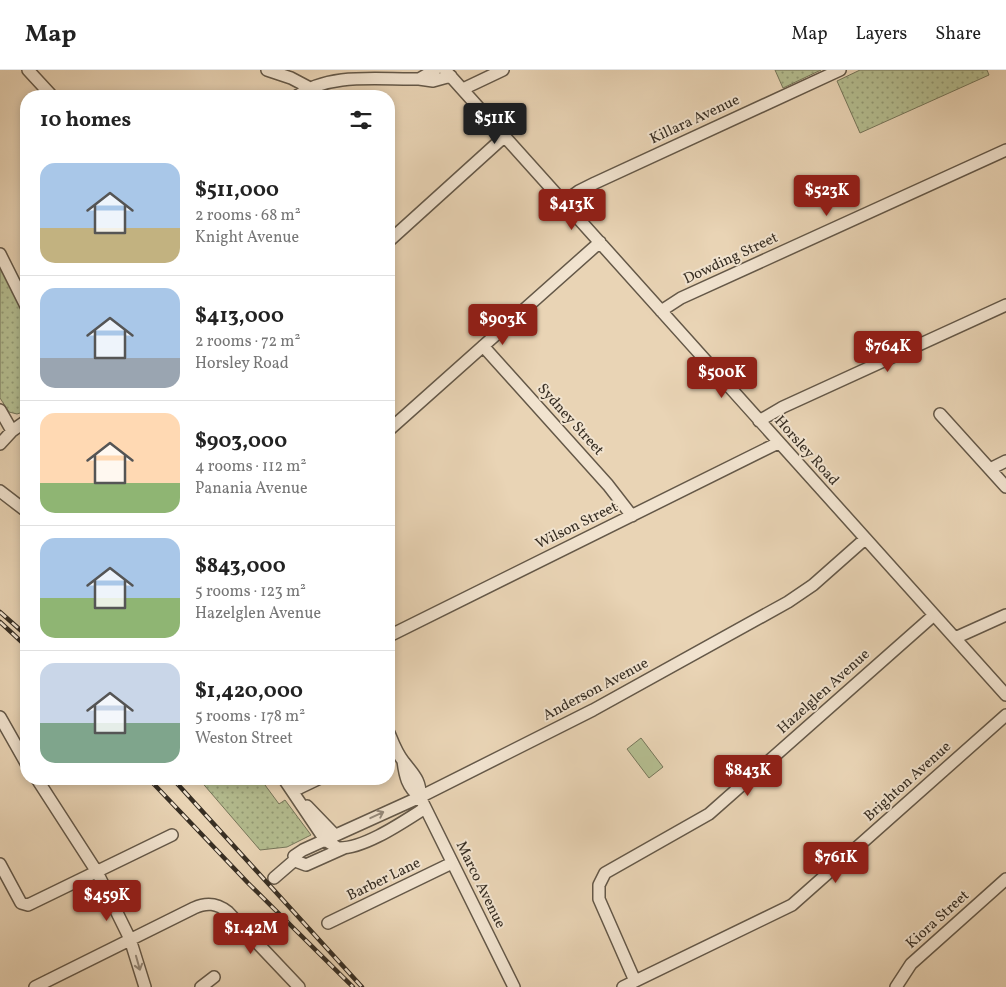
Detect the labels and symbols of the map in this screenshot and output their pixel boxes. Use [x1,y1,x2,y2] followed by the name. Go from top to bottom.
[647,90,743,150] street label: Killara Avenue
[460,102,530,145] pin: $511K
[792,174,862,217] pin: $523K
[537,189,607,231] pin: $413K
[680,228,782,290] street label: Dowding Street
[468,304,538,346] pin: $903K
[853,330,923,373] pin: $764K
[687,356,757,399] pin: $500K
[532,379,608,461] street label: Sydney Street
[769,411,843,491] street label: Horsley Road
[532,497,622,555] street label: Wilson Street
[773,645,875,739] street label: Hazelglen Avenue
[540,653,652,727] street label: Anderson Avenue
[860,737,956,827] street label: Brighton Avenue
[713,754,783,797] pin: $843K
[369,810,384,820] one-way arrow
[450,838,510,932] street label: Marco Avenue
[801,842,871,884] pin: $761K
[344,853,424,907] street label: Barber Lane
[72,880,142,922] pin: $459K
[902,886,974,954] street label: Kiora Street
[210,912,292,955] pin: $1.42M
[133,955,143,971] one-way arrow

